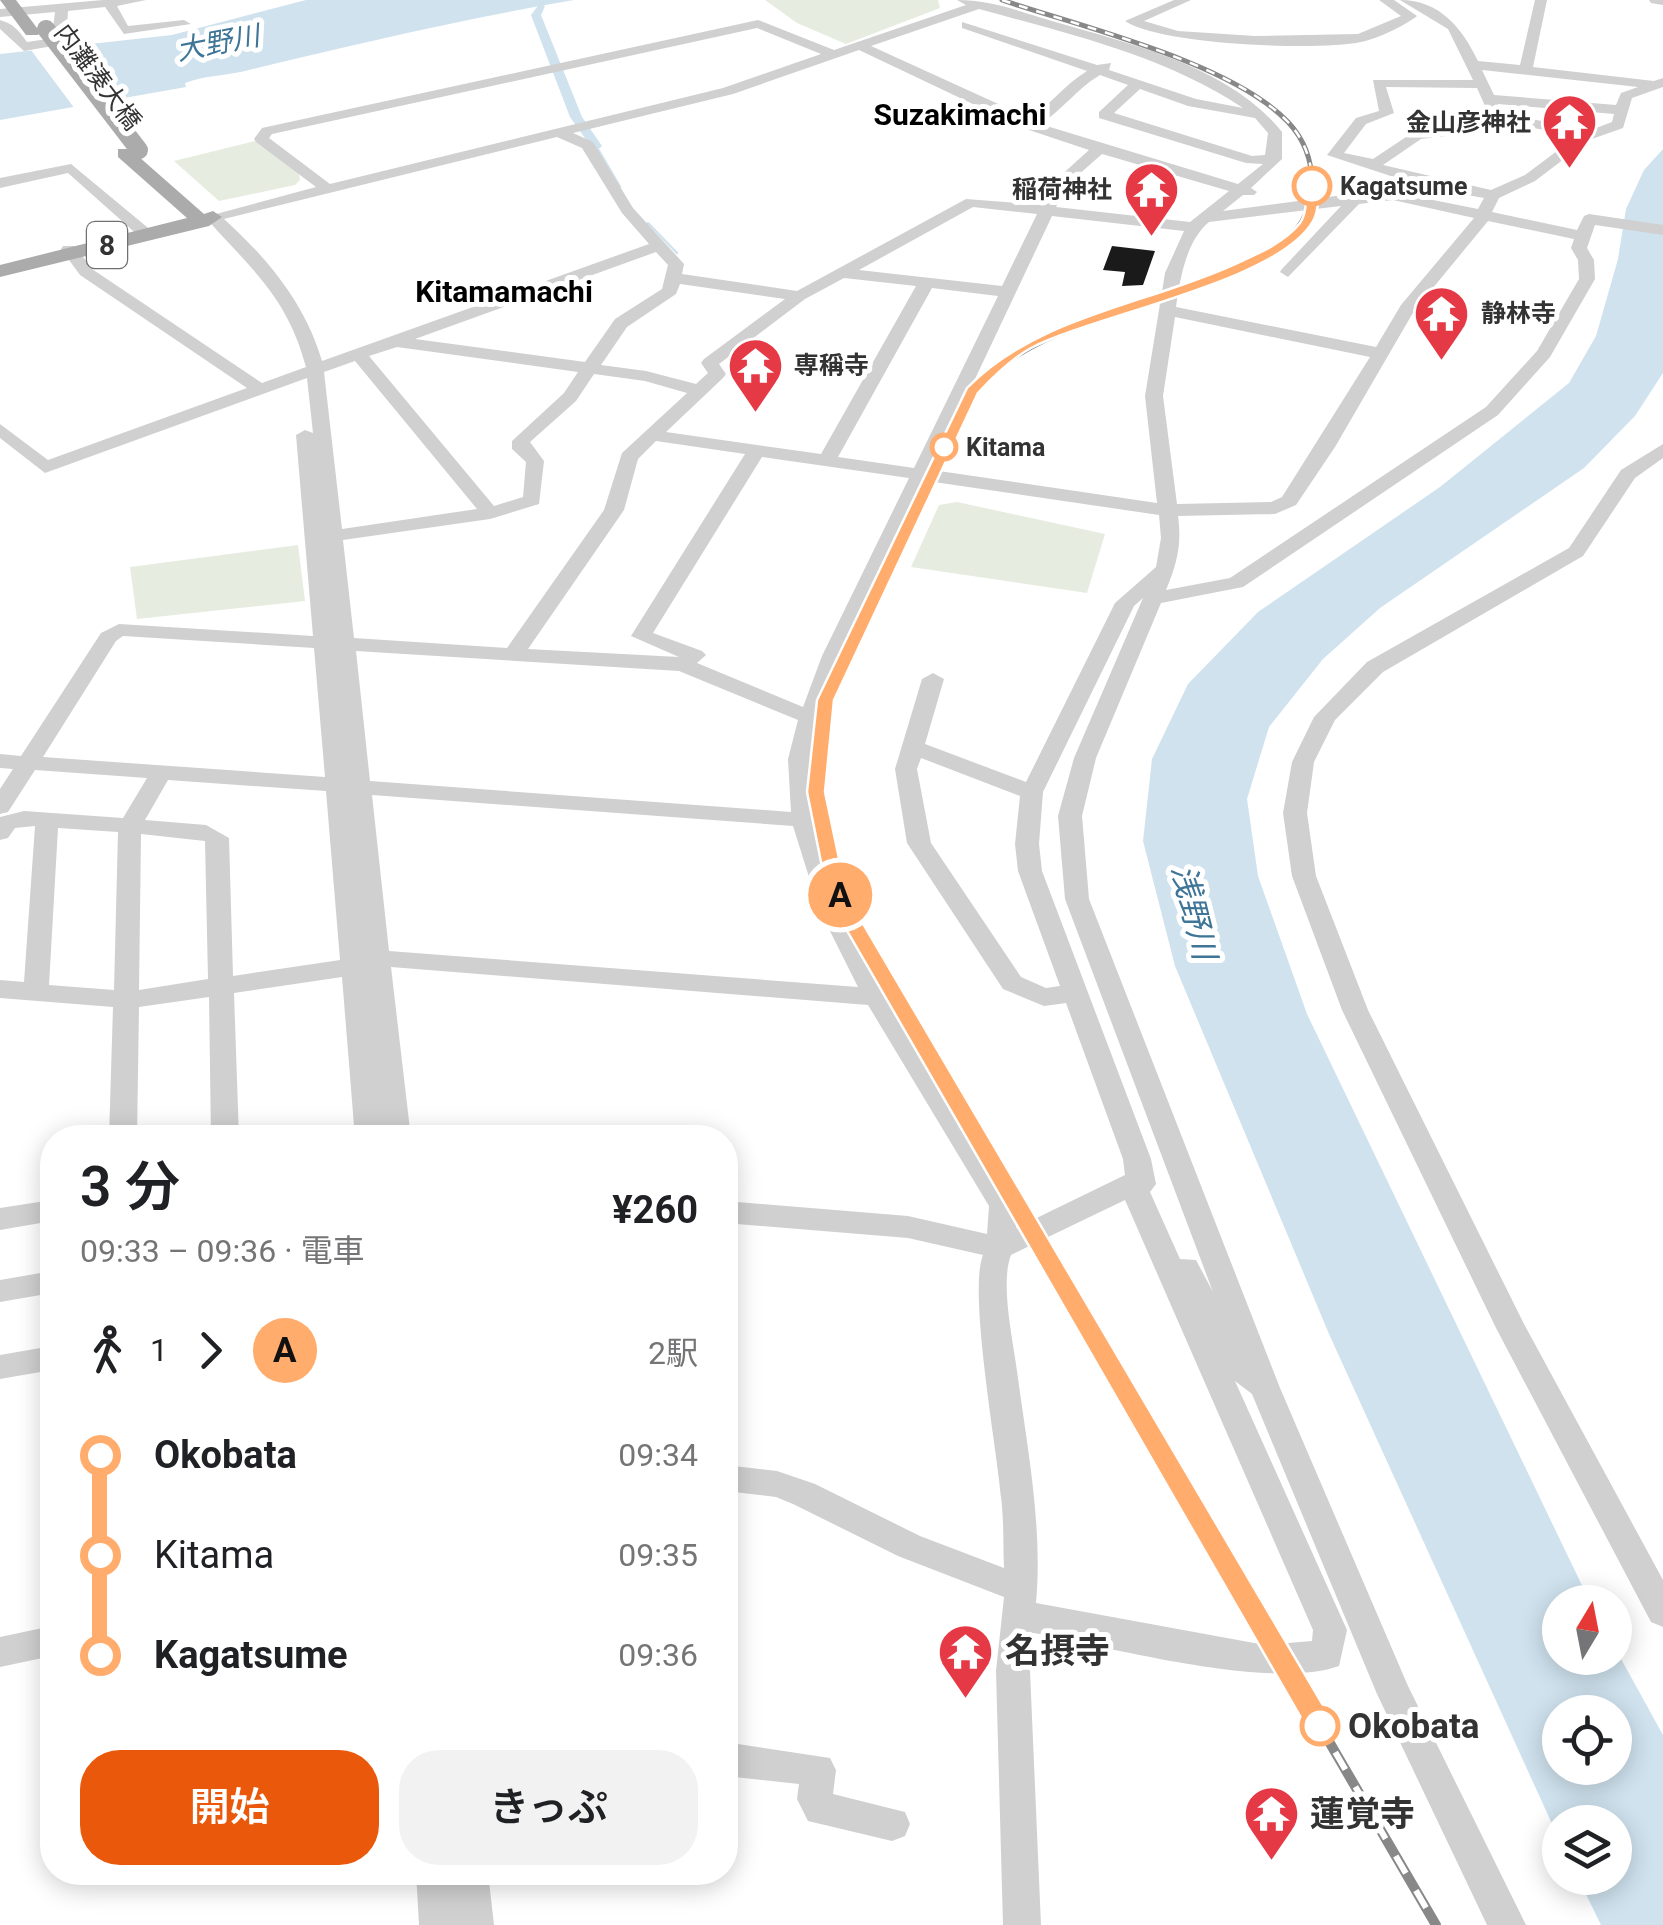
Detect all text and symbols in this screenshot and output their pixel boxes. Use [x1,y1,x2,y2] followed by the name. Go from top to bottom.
[49,18,147,136] street label: 内灘湊大橋
[174,18,265,67] water label: 大野川
[1540,92,1600,171] temple icon: 金山彦神社
[874,97,1046,132] district label: Suzakimachi
[1406,108,1531,137] place label: 金山彦神社
[1121,159,1181,238] temple icon: 稲荷神社
[1293,167,1331,205] marker: Kagatsume
[1340,172,1467,201] place label: Kagatsume
[1012,175,1112,204] place label: 稲荷神社
[87,222,127,268] road number: 8
[415,274,593,309] district label: Kitamamachi
[1412,283,1472,362] temple icon: 静林寺
[1481,299,1556,328] place label: 静林寺
[725,335,785,414] temple icon: 専稱寺
[794,351,869,380] place label: 専稱寺
[966,433,1045,462] place label: Kitama
[931,434,957,460] marker: Kitama
[1164,861,1225,966] water label: 浅野川
[808,862,872,928] line badge: A
[828,875,852,916] text: A
[80,1155,180,1219] text: 3 分
[612,1188,698,1232] text: ¥260
[80,1232,365,1270] text: 09:33 – 09:36 · 電車
[80,1323,135,1378] icon: walk
[183,1323,238,1378] icon: forward
[273,1330,297,1371] text: A
[150,1331,168,1369] text: 1
[648,1334,698,1372] text: 2駅
[154,1433,297,1477] text: Okobata
[618,1436,698,1474] text: 09:34
[154,1533,274,1577] text: Kitama
[618,1536,698,1574] text: 09:35
[1542,1585,1632,1675] north arrow
[1542,1585,1632,1895] map controls
[936,1621,996,1700] temple icon: 名摂寺
[1005,1631,1110,1672] place label: 名摂寺
[154,1633,348,1677] text: Kagatsume
[618,1636,698,1674] text: 09:36
[1542,1695,1632,1785] button: locate
[1348,1706,1480,1747] place label: Okobata
[1301,1707,1339,1745] marker: Okobata
[80,1750,379,1865] button: 開始
[399,1750,698,1865] button: きっぷ
[1241,1784,1301,1863] temple icon: 蓮覚寺
[1310,1794,1415,1835] place label: 蓮覚寺
[1542,1805,1632,1895] button: layers

